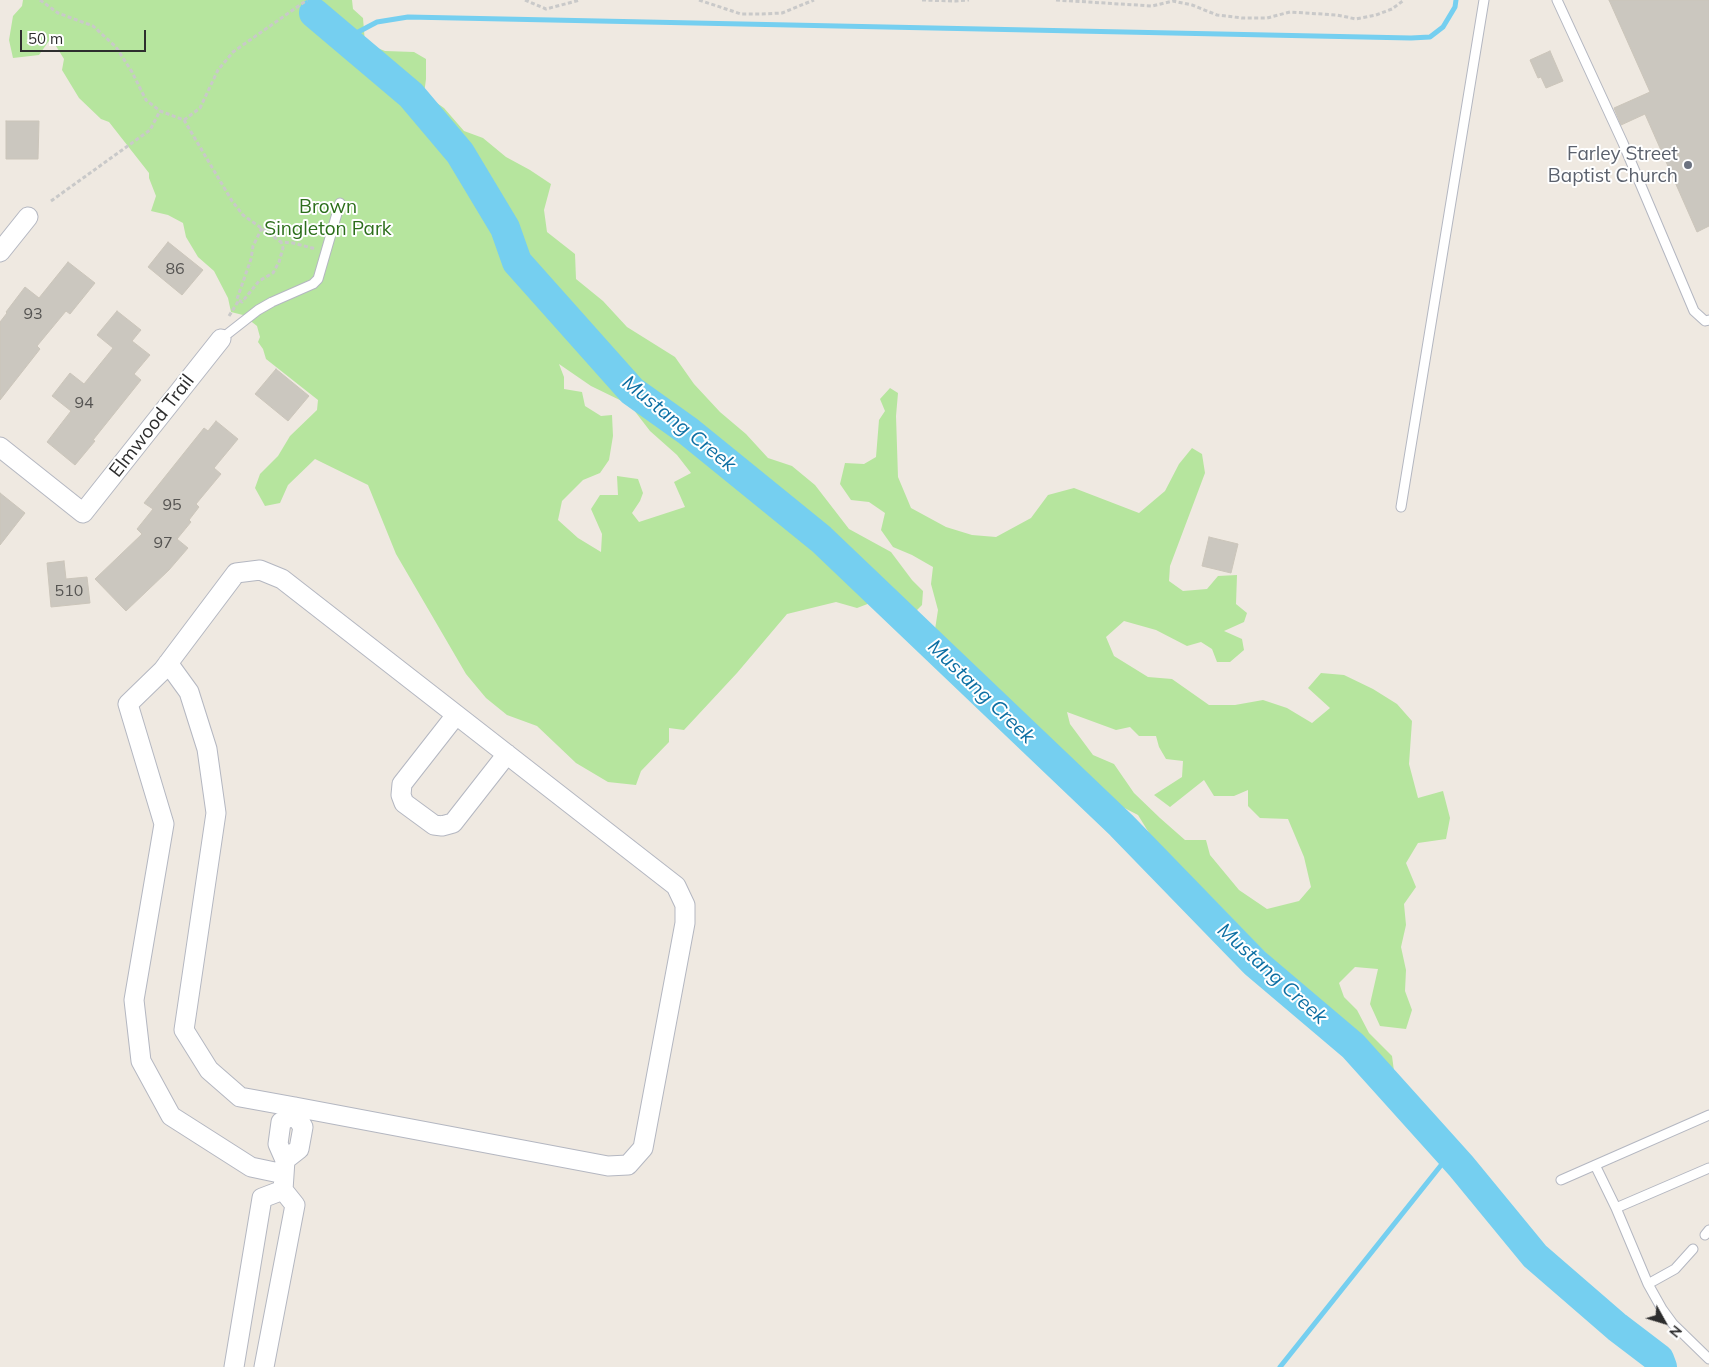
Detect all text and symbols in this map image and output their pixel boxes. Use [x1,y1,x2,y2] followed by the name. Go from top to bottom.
[22,20,149,52] scale bar
[28,29,63,48] text: 50 m
[1548,143,1678,187] place label: Farley Street Baptist Church
[1682,159,1694,171] marker: Farley Street Baptist Church
[264,196,392,240] park label: Brown Singleton Park
[165,259,185,279] house number: 86
[23,304,43,324] house number: 93
[105,370,199,482] street label: Elmwood Trail
[617,371,741,477] water label: Mustang Creek
[74,393,94,413] house number: 94
[162,495,182,515] house number: 95
[153,533,173,553] house number: 97
[55,581,83,601] house number: 510
[923,635,1039,749] water label: Mustang Creek
[1212,918,1332,1030] water label: Mustang Creek
[1639,1297,1689,1347] north arrow
[1665,1322,1686,1341] text: N

